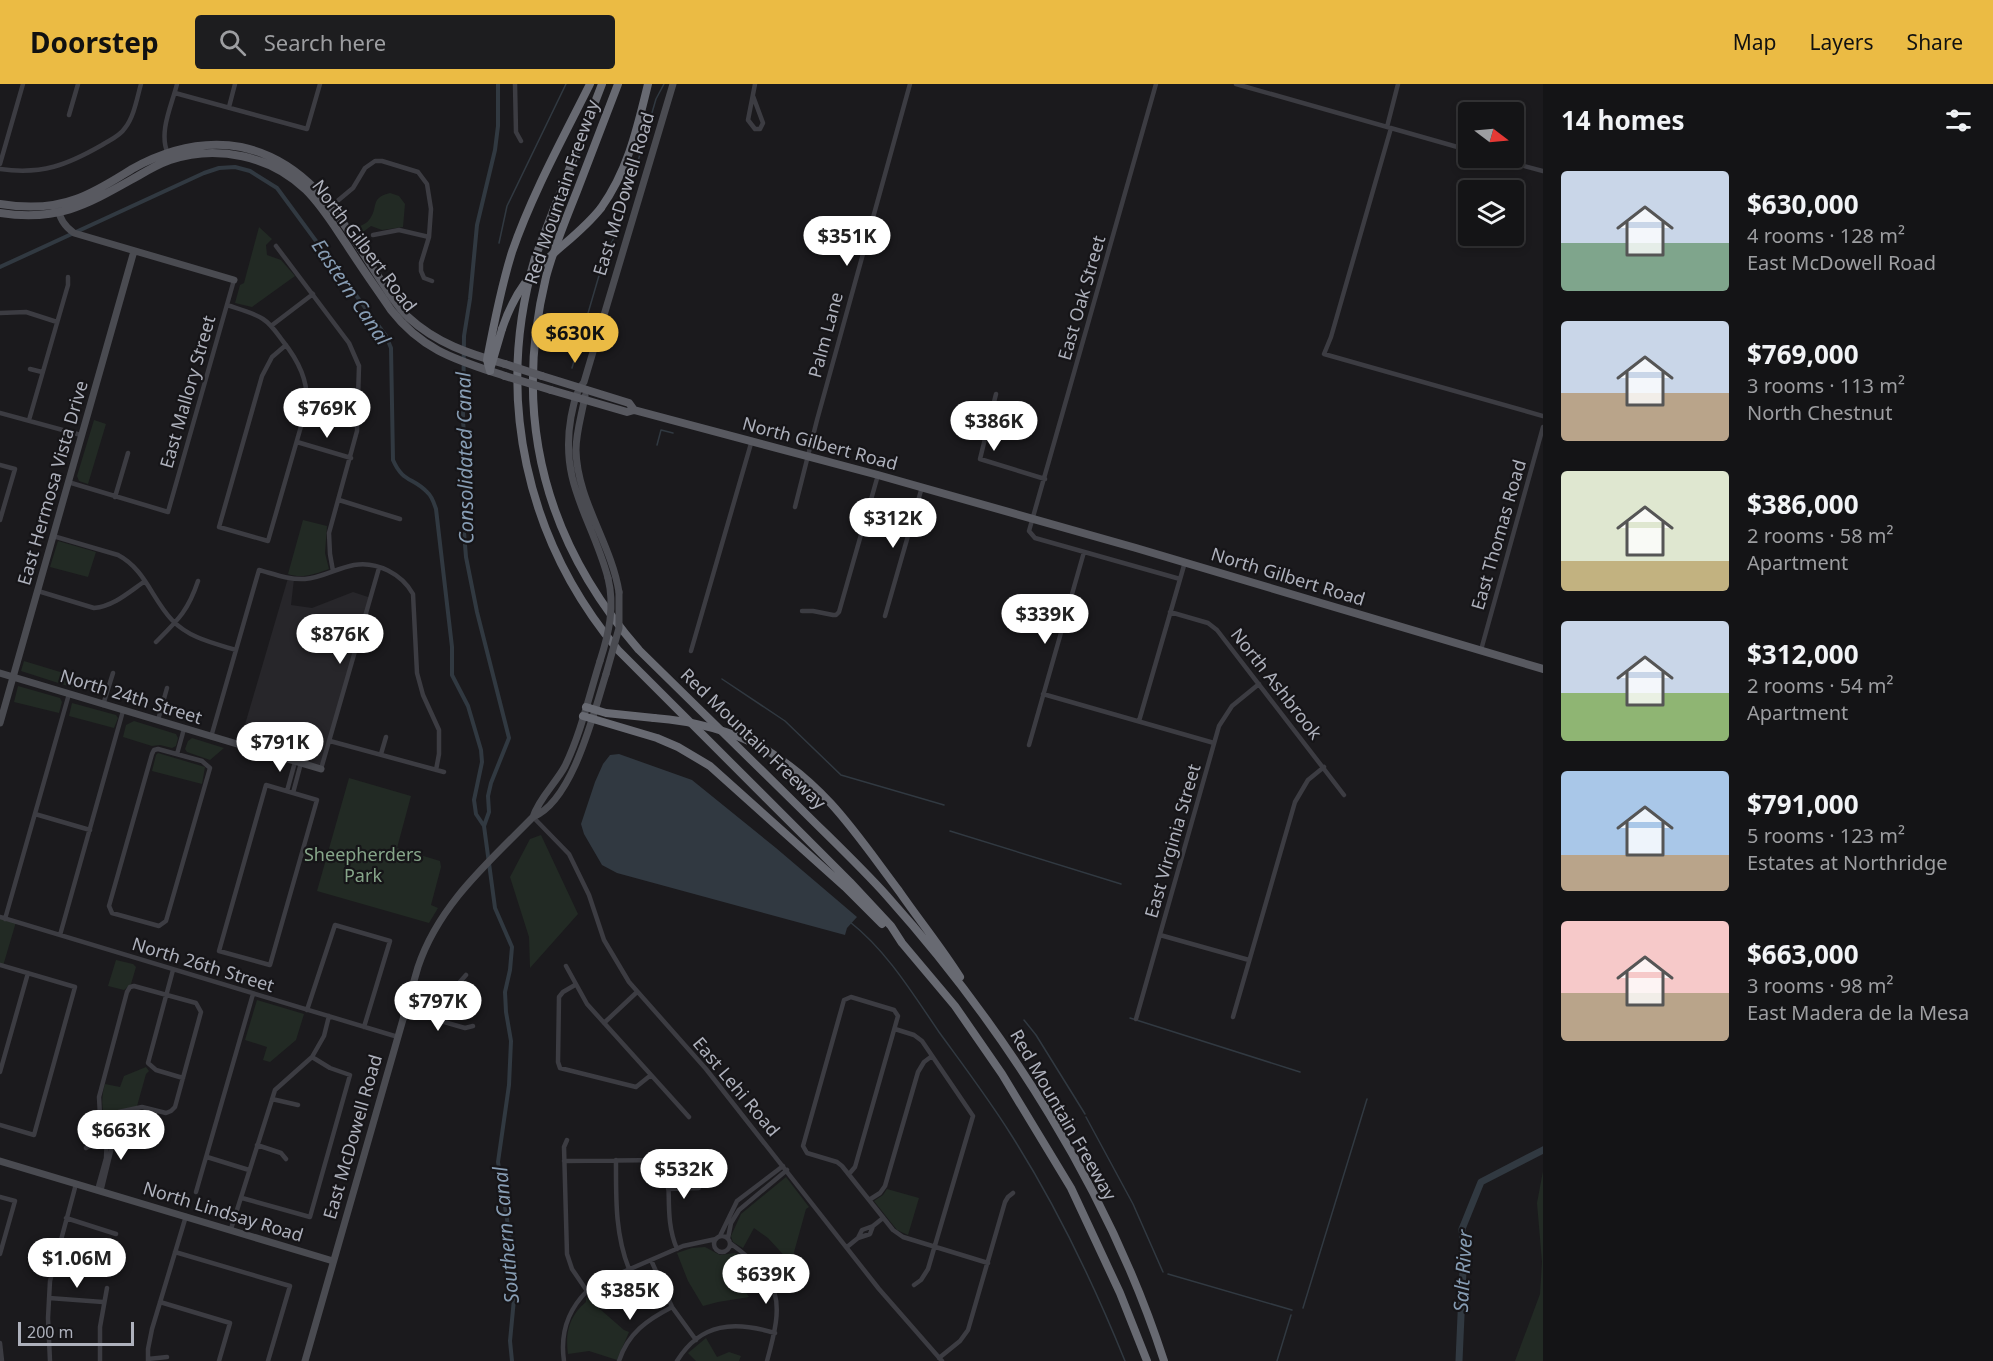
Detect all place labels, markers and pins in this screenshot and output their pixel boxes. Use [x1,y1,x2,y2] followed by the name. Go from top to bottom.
[805,216,889,267] pin: $351K
[533,313,617,364] pin: $630K
[285,388,369,439] pin: $769K
[952,401,1036,452] pin: $386K
[851,498,935,549] pin: $312K
[1003,594,1087,645] pin: $339K
[298,614,382,665] pin: $876K
[238,722,322,773] pin: $791K
[396,981,480,1032] pin: $797K
[79,1110,163,1161] pin: $663K
[642,1149,726,1200] pin: $532K
[28,1238,126,1289] pin: $1.06M
[724,1254,808,1305] pin: $639K
[588,1270,672,1321] pin: $385K

